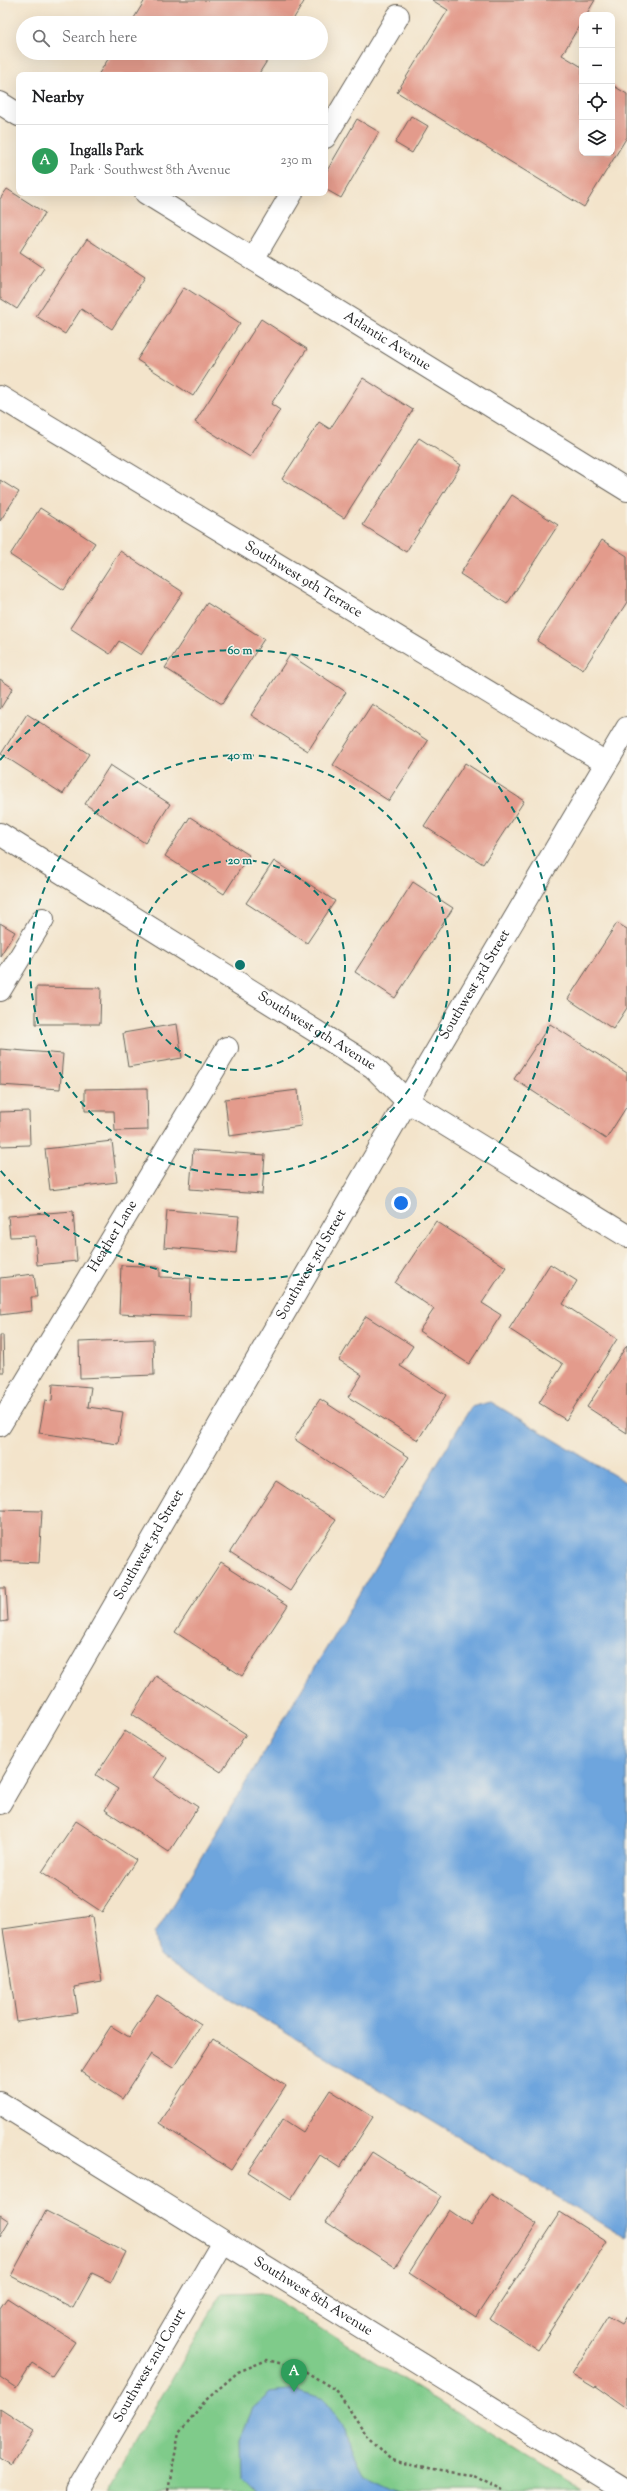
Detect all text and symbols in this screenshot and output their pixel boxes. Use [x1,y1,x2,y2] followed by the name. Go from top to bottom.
[579,12,615,156] map controls
[579,12,615,48] button: +
[16,16,328,60] search box
[30,27,52,49] icon: search
[62,28,137,49] text: Search here
[579,48,615,84] button: −
[579,84,615,120] button: locate
[32,86,84,110] text: Nearby
[579,120,615,156] button: layers
[70,141,144,162] text: Ingalls Park
[40,152,50,170] text: A
[280,152,312,170] text: 230 m
[70,162,230,180] text: Park · Southwest 8th Avenue
[339,307,434,376] street label: Atlantic Avenue
[240,537,366,623] street label: Southwest 9th Terrace
[228,642,252,660] text: 60 m
[227,747,252,765] text: 40 m
[228,852,252,870] text: 20 m
[435,926,516,1044] street label: Southwest 3rd Street
[233,958,247,972] centre of rings
[253,987,380,1076] street label: Southwest 9th Avenue
[391,1193,411,1213] your location
[84,1197,143,1276] street label: Heather Lane
[272,1206,352,1324] street label: Southwest 3rd Street
[110,1486,190,1604] street label: Southwest 3rd Street
[249,2252,376,2341] street label: Southwest 8th Avenue
[109,2305,192,2427] street label: Southwest 2nd Court
[281,2359,307,2392] pin: A

